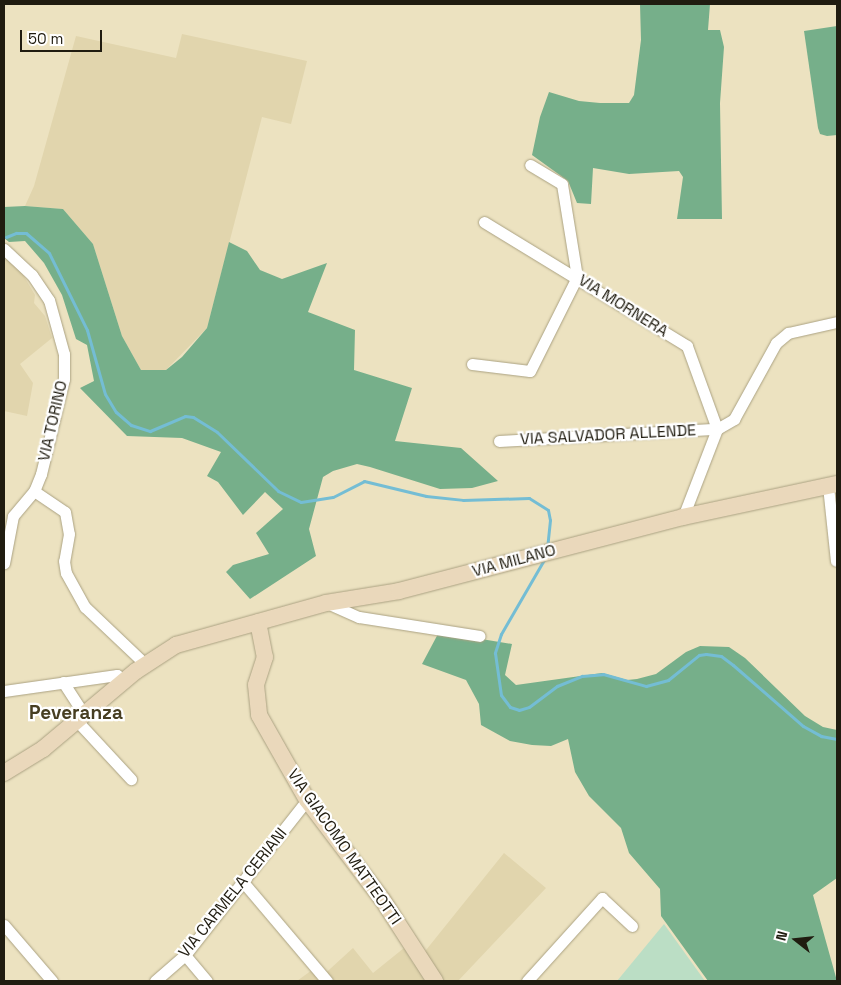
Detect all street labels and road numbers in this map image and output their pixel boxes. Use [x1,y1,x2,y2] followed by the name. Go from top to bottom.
[574,271,672,341] street label: VIA MORNERA
[34,378,72,464] street label: VIA TORINO
[519,421,697,449] street label: VIA SALVADOR ALLENDE
[470,541,558,581] street label: VIA MILANO
[283,766,405,928] street label: VIA GIACOMO MATTEOTTI
[175,824,291,962] street label: VIA CARMELA CERIANI

